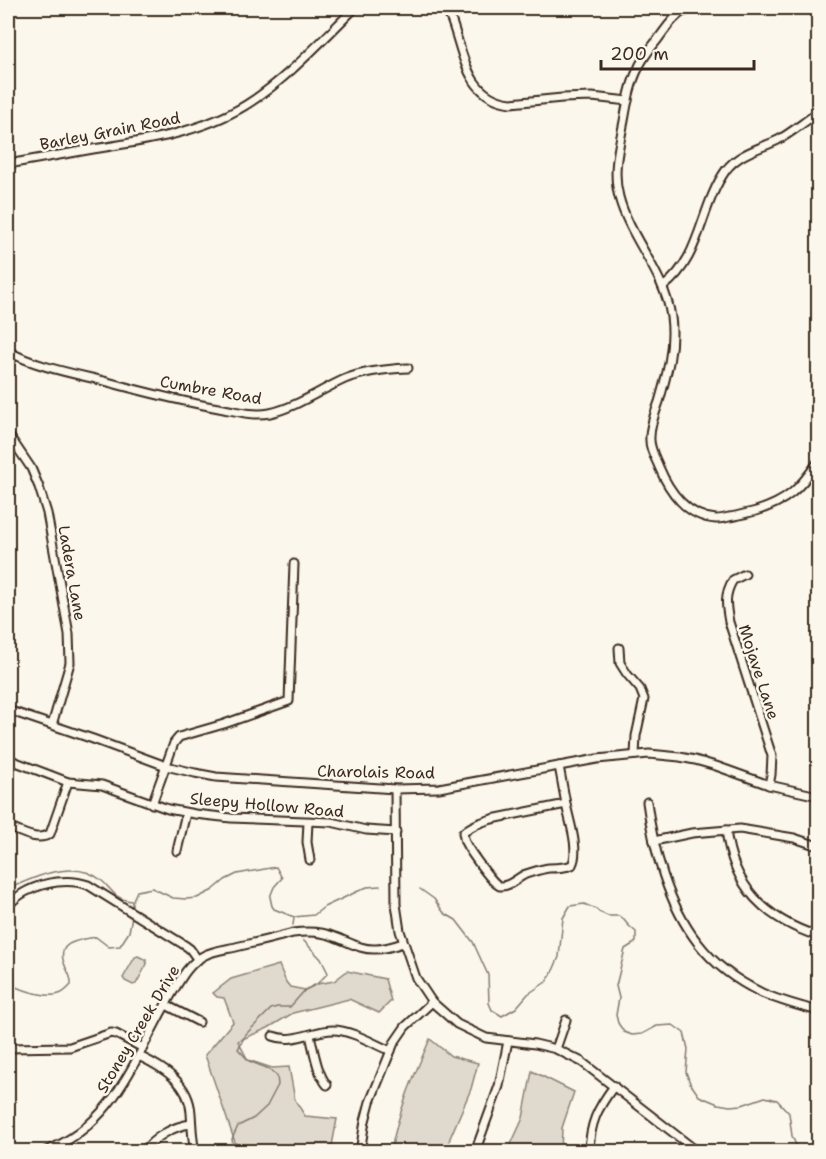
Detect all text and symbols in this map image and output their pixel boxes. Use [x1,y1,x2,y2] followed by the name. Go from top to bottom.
[601,33,754,71] scale bar
[610,42,669,66] text: 200 m
[38,107,182,155] street label: Barley Grain Road
[158,371,264,409] street label: Cumbre Road
[53,524,91,622] street label: Ladera Lane
[734,622,784,722] street label: Mojave Lane
[317,760,435,784] street label: Charolais Road
[189,788,345,822] street label: Sleepy Hollow Road
[91,961,185,1097] street label: Stoney Creek Drive

